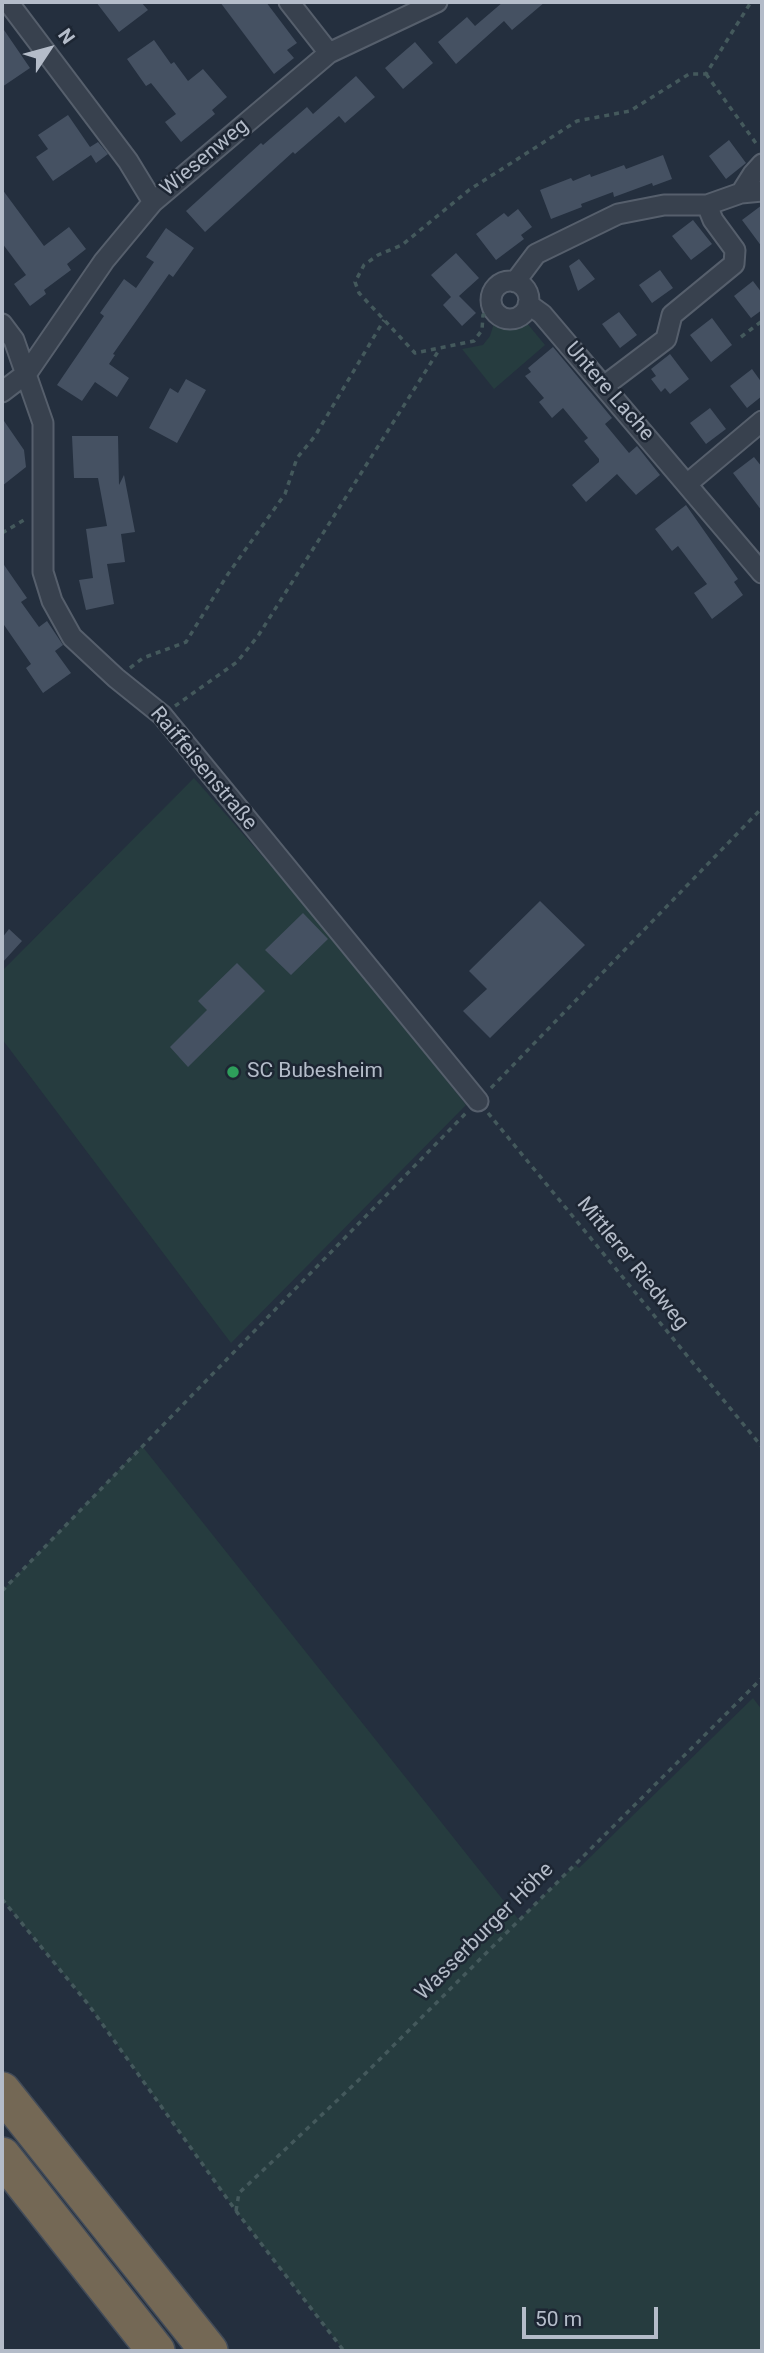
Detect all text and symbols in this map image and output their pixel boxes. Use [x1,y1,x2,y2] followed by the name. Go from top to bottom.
[14,14,84,84] north arrow
[53,24,80,49] text: N
[156,114,254,202] street label: Wiesenweg
[559,337,659,447] street label: Untere Lache
[144,702,262,836] street label: Raiffeisenstraße
[247,1059,383,1085] place label: SC Bubesheim
[225,1064,241,1080] marker: SC Bubesheim
[571,1193,693,1335] street label: Mittlerer Riedweg
[411,1858,559,2006] street label: Wasserburger Höhe
[526,2294,662,2338] scale bar
[535,2307,582,2331] text: 50 m

